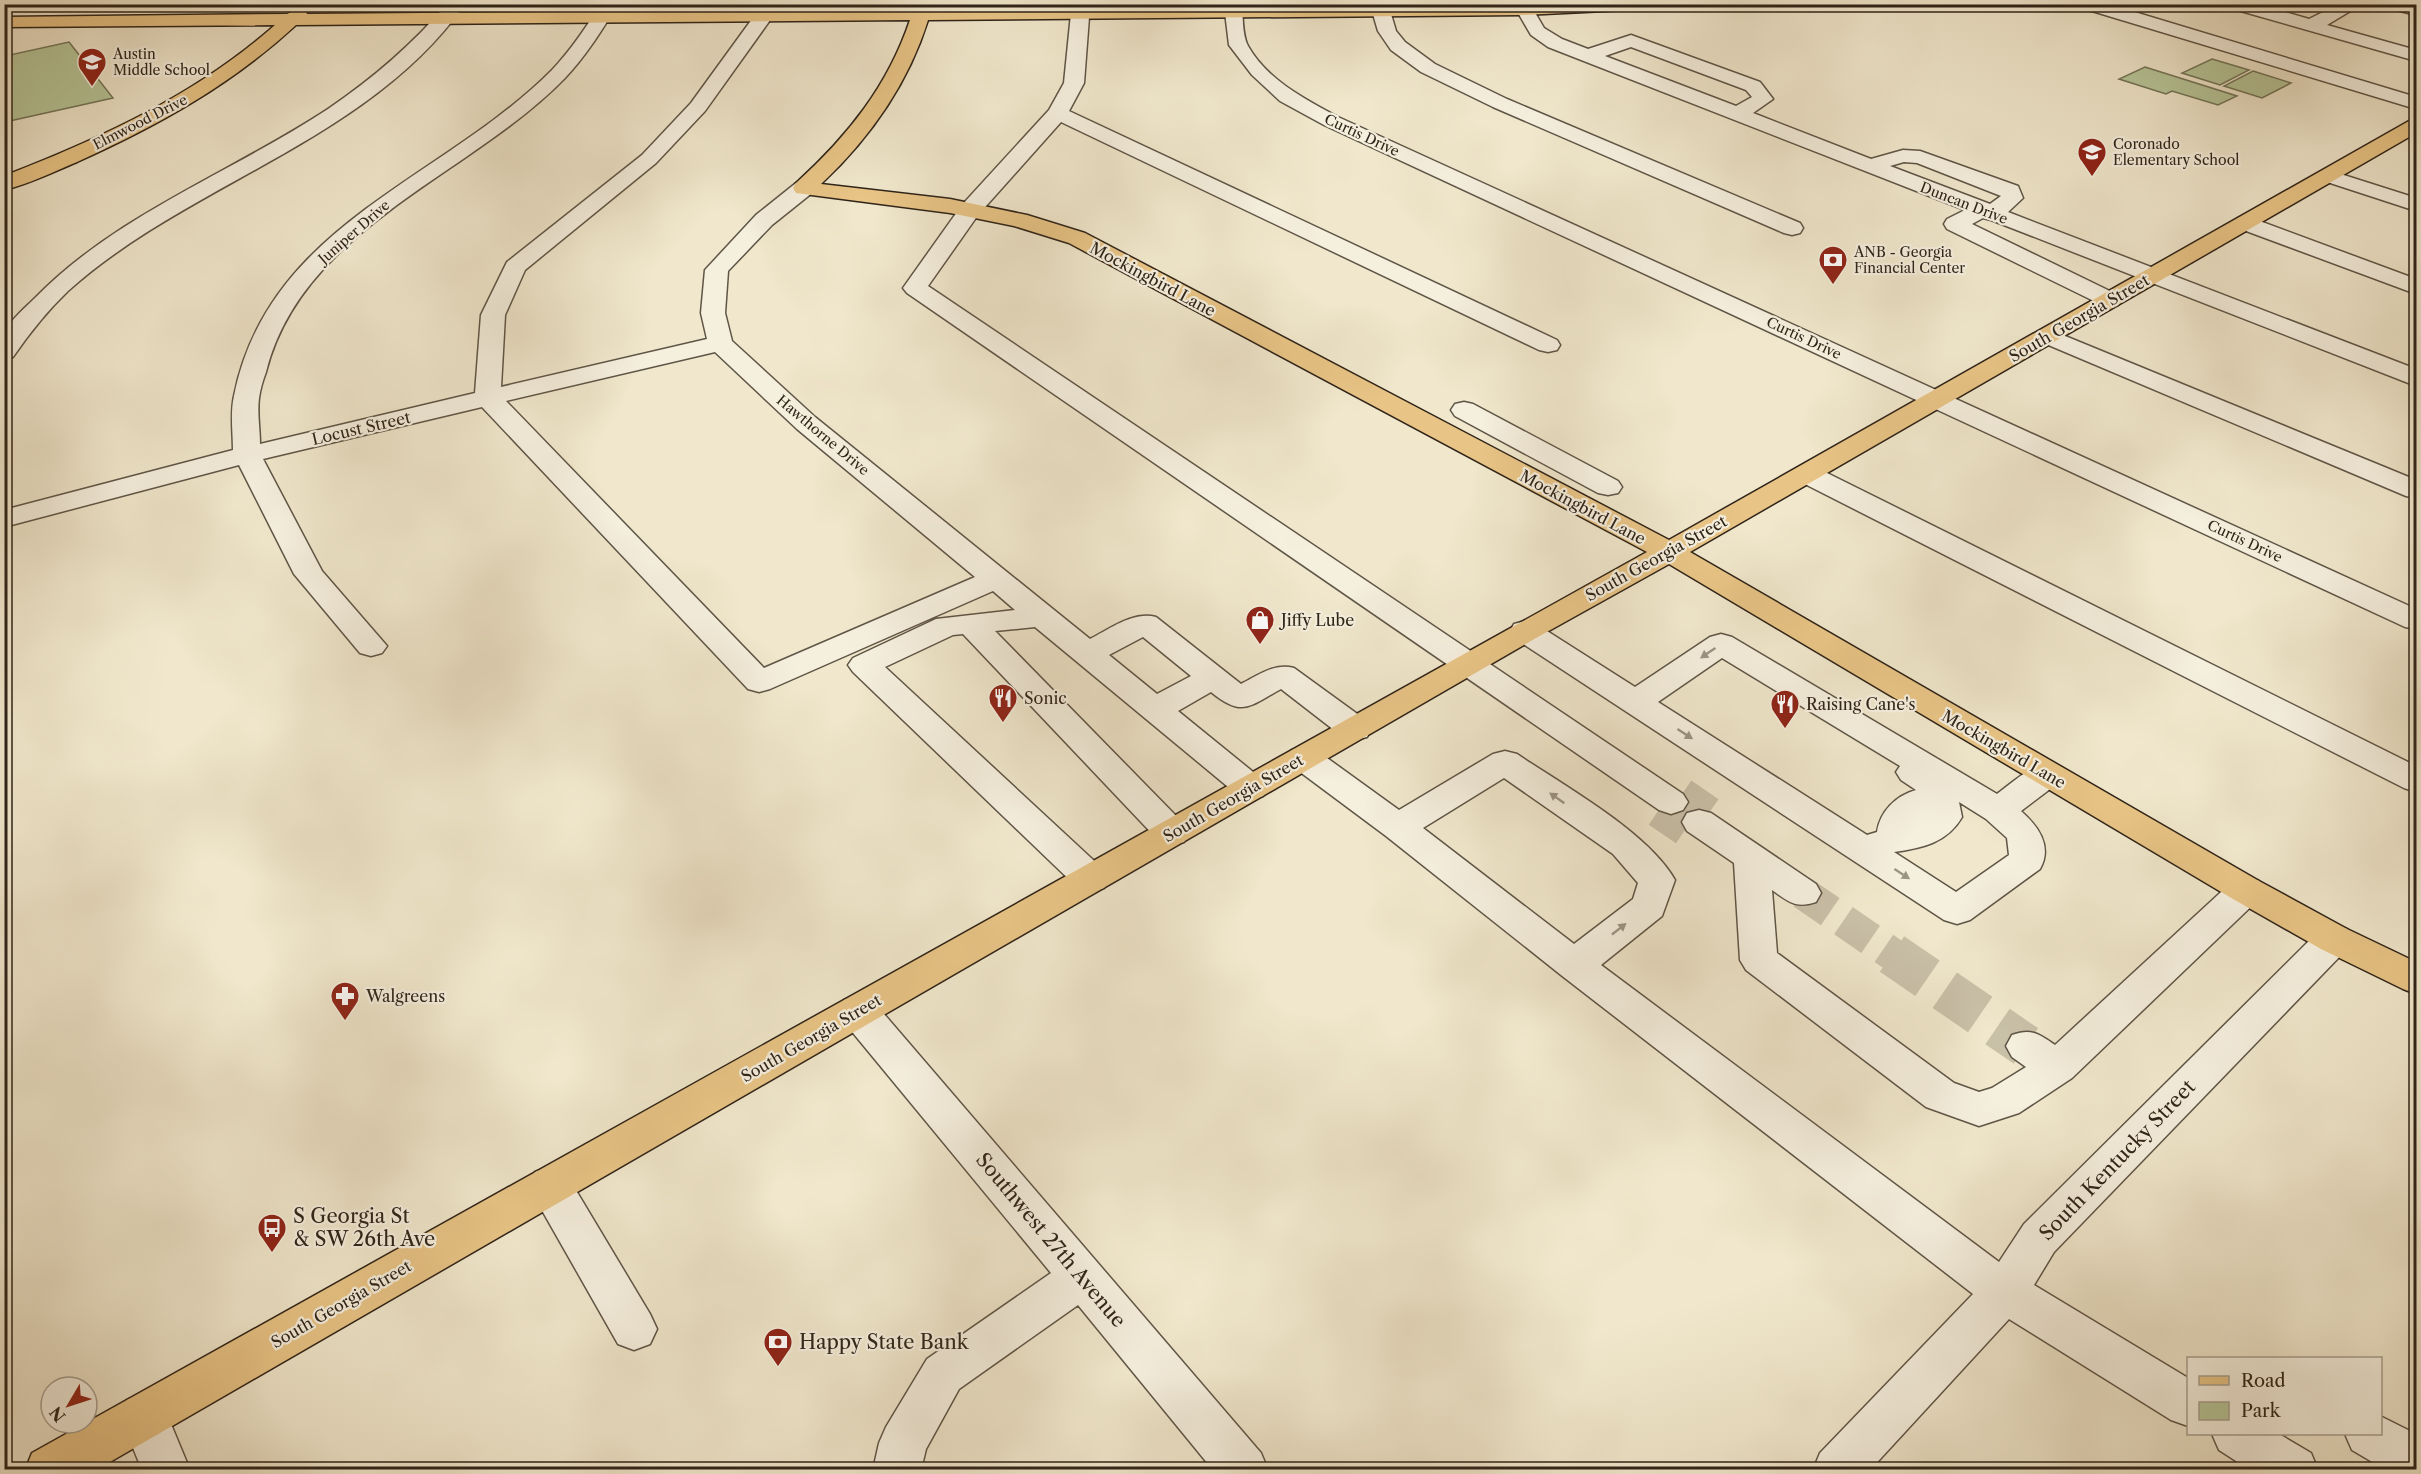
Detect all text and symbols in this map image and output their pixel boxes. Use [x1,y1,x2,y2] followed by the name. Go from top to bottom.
[112,45,210,79] place label: Austin Middle School
[76,46,108,88] school or university icon: Austin Middle School
[90,90,190,154] street label: Elmwood Drive
[1322,110,1403,160] street label: Curtis Drive
[2113,135,2239,169] place label: Coronado Elementary School
[2076,136,2108,178] school or university icon: Coronado Elementary School
[1918,178,2010,228] street label: Duncan Drive
[313,196,393,269] street label: Juniper Drive
[1087,237,1219,321] street label: Mockingbird Lane
[1853,243,1965,277] place label: ANB - Georgia Financial Center
[1817,244,1849,286] bank icon: ANB - Georgia Financial Center
[2005,270,2153,366] street label: South Georgia Street
[1764,313,1845,363] street label: Curtis Drive
[773,391,873,479] street label: Hawthorne Drive
[310,407,413,449] street label: Locust Street
[1517,465,1649,549] street label: Mockingbird Lane
[1582,511,1731,605] street label: South Georgia Street
[2205,516,2286,566] street label: Curtis Drive
[1244,604,1276,646] shop icon: Jiffy Lube
[1278,610,1354,630] place label: Jiffy Lube
[1701,647,1717,659] one-way arrow
[987,682,1019,724] restaurant icon: Sonic
[1024,688,1067,708] place label: Sonic
[1769,688,1801,730] restaurant icon: Raising Cane's
[1806,694,1916,714] place label: Raising Cane's
[1939,705,2069,793] street label: Mockingbird Lane
[1677,728,1693,739] one-way arrow
[1159,750,1307,846] street label: South Georgia Street
[1549,793,1565,804] one-way arrow
[1894,868,1910,879] one-way arrow
[1612,923,1627,935] one-way arrow
[329,980,361,1022] pharmacy icon: Walgreens
[365,986,445,1006] place label: Walgreens
[737,990,885,1086] street label: South Georgia Street
[2034,1075,2200,1245] street label: South Kentucky Street
[971,1148,1131,1332] street label: Southwest 27th Avenue
[293,1204,435,1251] place label: S Georgia St & SW 26th Ave
[256,1212,288,1254] bus stop icon: S Georgia St & SW 26th Ave
[267,1256,415,1352] street label: South Georgia Street
[762,1326,794,1368] bank icon: Happy State Bank
[799,1330,970,1354] place label: Happy State Bank
[2187,1357,2382,1435] legend
[2241,1370,2286,1392] text: Road
[39,1375,99,1435] north arrow
[2241,1400,2282,1422] text: Park
[45,1403,69,1426] text: N

